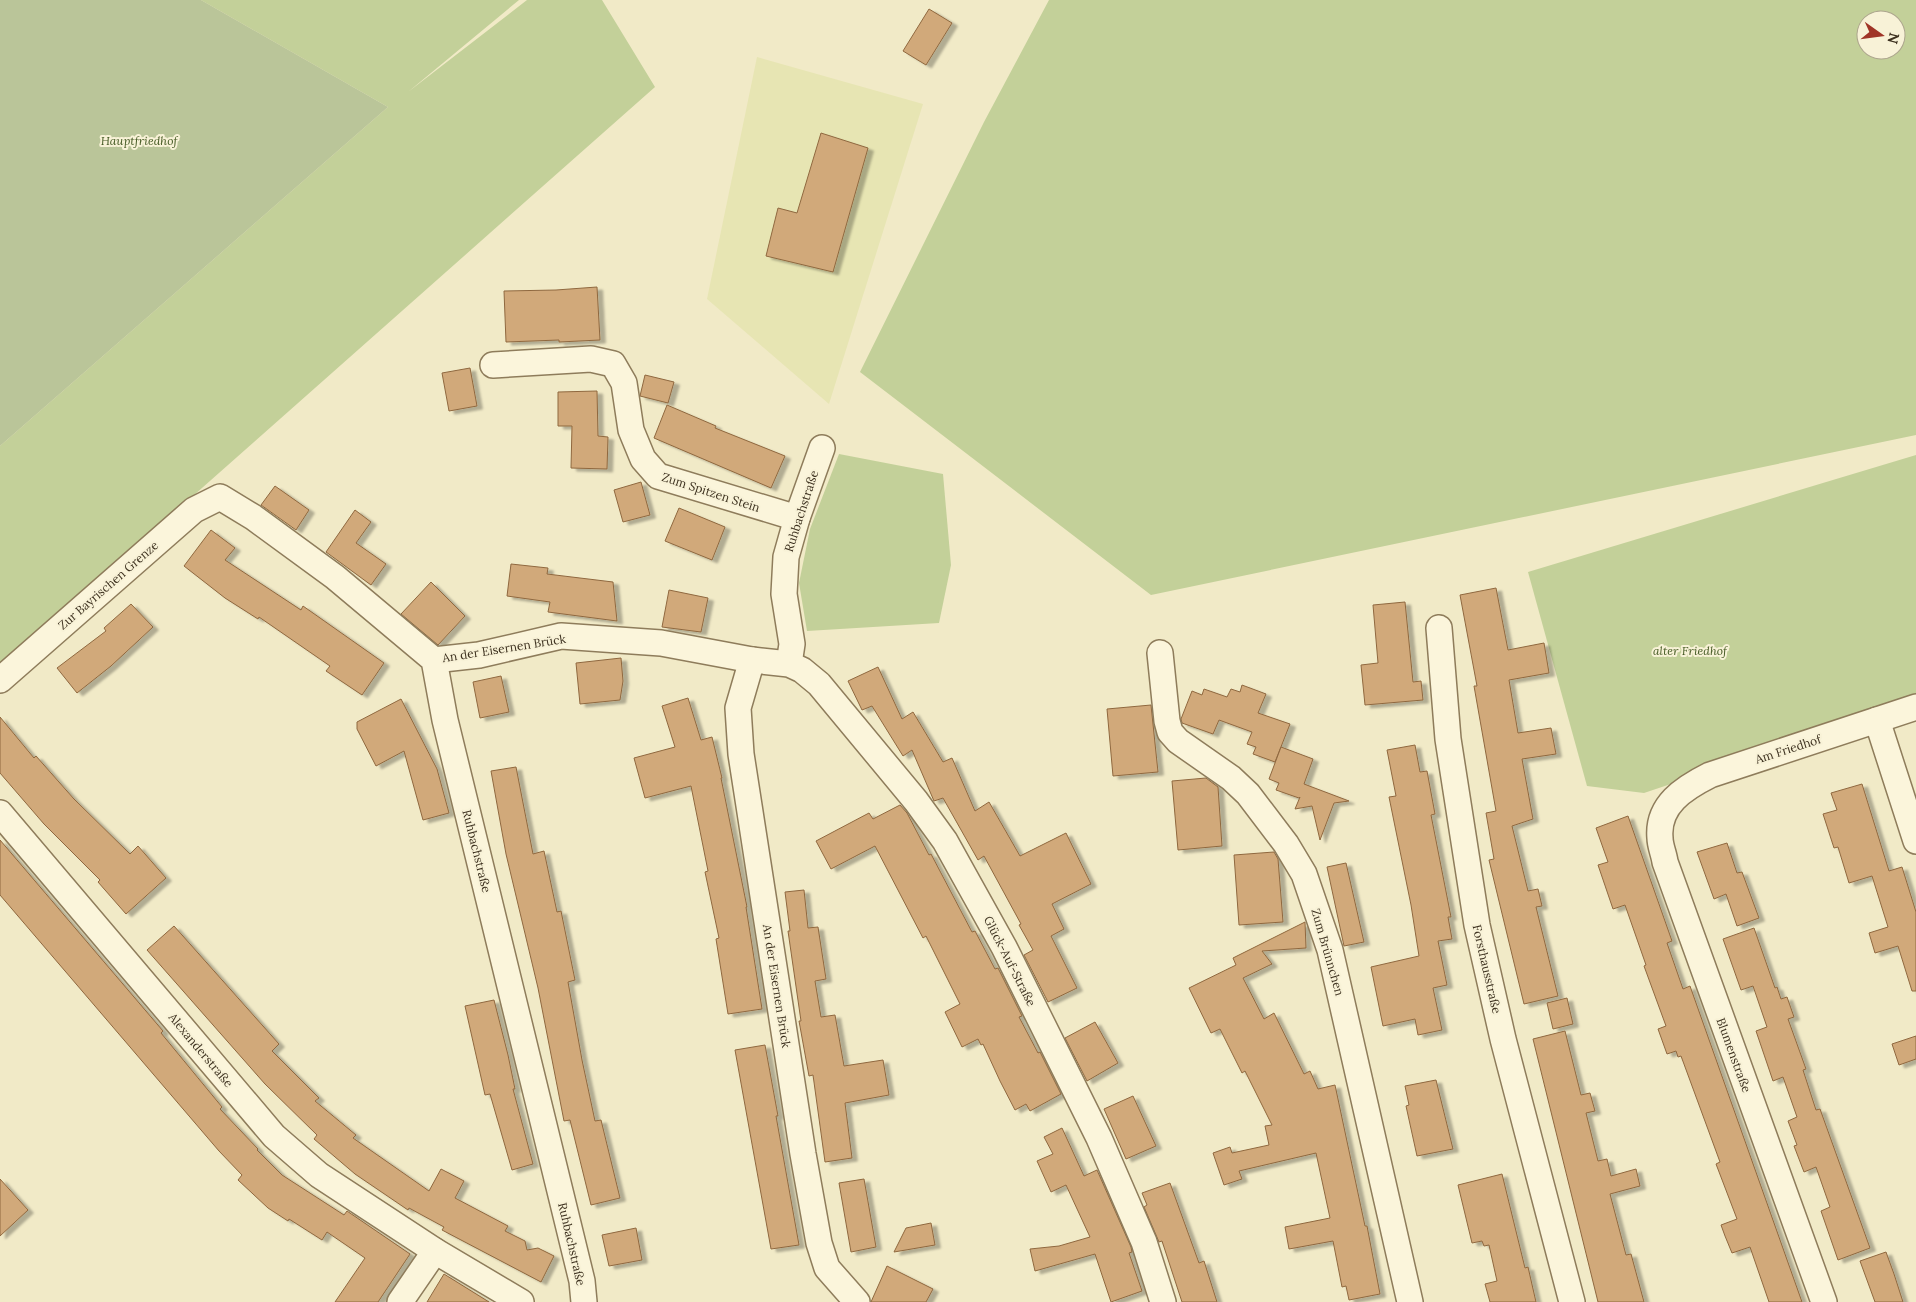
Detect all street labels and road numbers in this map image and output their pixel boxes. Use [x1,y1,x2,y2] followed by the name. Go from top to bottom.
[781,468,821,554] street label: Ruhbachstraße
[660,469,762,515] street label: Zum Spitzen Stein
[55,537,162,633] street label: Zur Bayrischen Grenze
[440,631,567,665] street label: An der Eisernen Brück
[1752,731,1824,767] street label: Am Friedhof
[459,808,495,894] street label: Ruhbachstraße
[1308,907,1348,997] street label: Zum Brünnchen
[981,913,1039,1009] street label: Glück-Auf-Straße
[760,922,794,1049] street label: An der Eisernen Brück
[1469,923,1505,1016] street label: Forsthausstraße
[165,1009,237,1090] street label: Alexanderstraße
[1714,1016,1755,1095] street label: Blumenstraße
[555,1201,589,1287] street label: Ruhbachstraße

